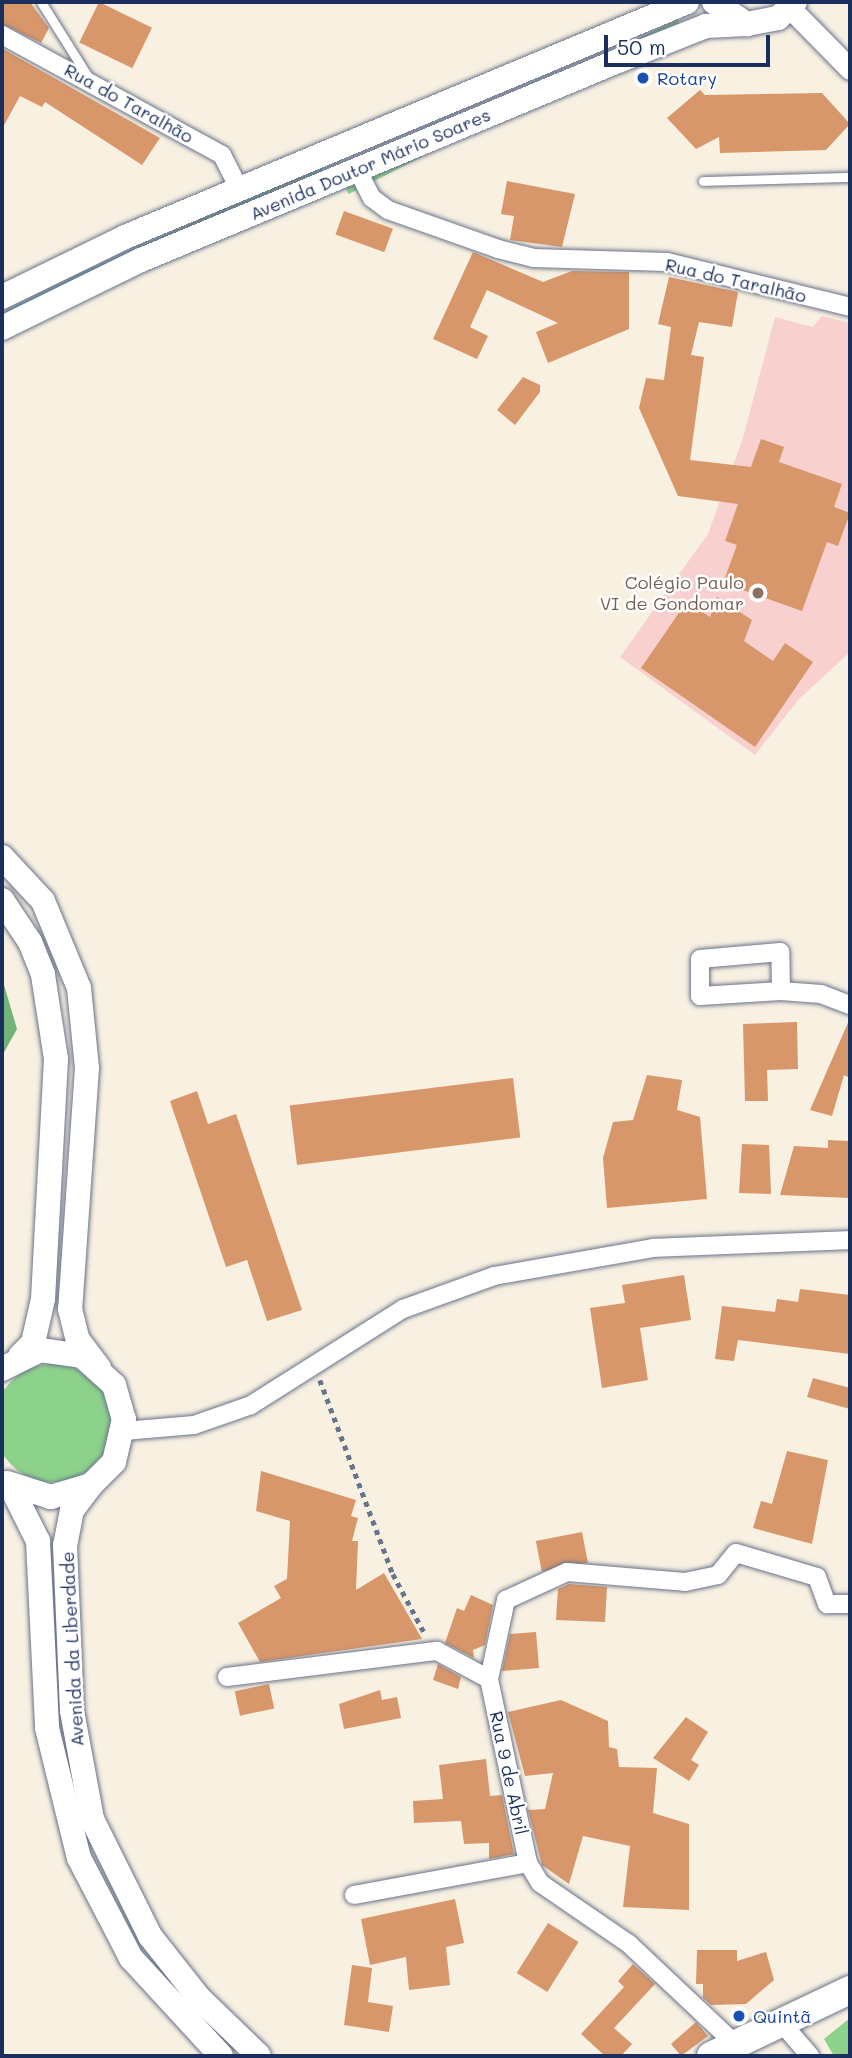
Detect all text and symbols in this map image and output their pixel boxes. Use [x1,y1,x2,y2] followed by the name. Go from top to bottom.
[607,21,773,65] scale bar
[617,33,666,60] text: 50 m
[61,59,197,147] street label: Rua do Taralhão
[657,67,717,89] place label: Rotary
[635,70,651,86] marker: Rotary
[247,103,493,225] street label: Avenida Doutor Mário Soares
[663,253,809,307] street label: Rua do Taralhão
[600,572,744,614] place label: Colégio Paulo VI de Gondomar
[750,585,766,601] marker: Colégio Paulo VI de Gondomar
[56,1551,88,1747] street label: Avenida da Liberdade
[485,1709,533,1837] street label: Rua 9 de Abril
[753,2005,812,2027] place label: Quintã
[731,2008,747,2024] marker: Quintã

